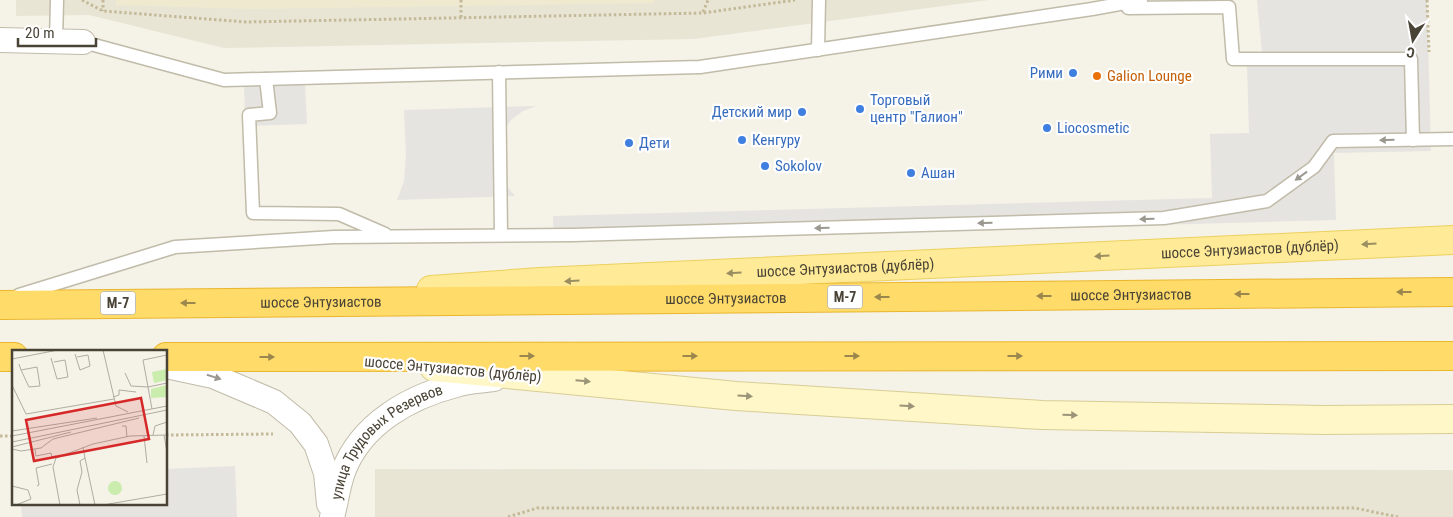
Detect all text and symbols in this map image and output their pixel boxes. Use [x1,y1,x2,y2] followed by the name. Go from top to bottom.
[18,15,95,47] scale bar
[1388,15,1438,65] north arrow
[25,24,55,42] text: 20 m
[1405,44,1416,61] text: С
[1030,64,1063,82] place label: Рими
[1067,67,1079,79] marker: Рими
[1107,67,1192,85] place label: Galion Lounge
[1091,70,1103,82] marker: Galion Lounge
[870,91,963,126] place label: Торговый центр "Галион"
[712,103,792,121] place label: Детский мир
[854,103,866,115] marker: Торговый центр "Галион"
[796,106,808,118] marker: Детский мир
[1057,119,1130,137] place label: Liocosmetic
[1041,122,1053,134] marker: Liocosmetic
[752,131,800,149] place label: Кенгуру
[639,134,670,152] place label: Дети
[736,134,748,146] marker: Кенгуру
[1379,136,1395,144] one-way arrow
[623,137,635,149] marker: Дети
[775,157,822,175] place label: Sokolov
[759,160,771,172] marker: Sokolov
[921,164,955,182] place label: Ашан
[905,167,917,179] marker: Ашан
[1294,171,1307,181] one-way arrow
[1139,215,1155,223] one-way arrow
[977,219,993,227] one-way arrow
[814,224,830,232] one-way arrow
[1161,236,1339,262] street label: шоссе Энтузиастов (дублёр)
[1361,240,1377,248] one-way arrow
[1094,252,1110,260] one-way arrow
[756,255,935,281] street label: шоссе Энтузиастов (дублёр)
[726,269,742,277] one-way arrow
[564,277,580,285] one-way arrow
[1070,285,1192,304] street label: шоссе Энтузиастов
[828,286,862,308] road number: М-7
[665,289,787,308] street label: шоссе Энтузиастов
[1396,289,1412,297] one-way arrow
[1234,290,1250,298] one-way arrow
[100,292,136,314] road number: М-7
[1036,292,1052,300] one-way arrow
[260,293,382,312] street label: шоссе Энтузиастов
[874,293,890,301] one-way arrow
[180,299,196,307] one-way arrow
[12,350,168,504] inset map
[364,352,542,386] street label: шоссе Энтузиастов (дублёр)
[520,352,536,360] one-way arrow
[682,352,698,360] one-way arrow
[845,352,861,360] one-way arrow
[1007,352,1023,360] one-way arrow
[260,353,276,361] one-way arrow
[206,374,221,381] one-way arrow
[576,377,592,385] one-way arrow
[327,380,445,501] street label: улица Трудовых Резервов
[737,393,753,401] one-way arrow
[900,403,916,411] one-way arrow
[1062,412,1078,420] one-way arrow

